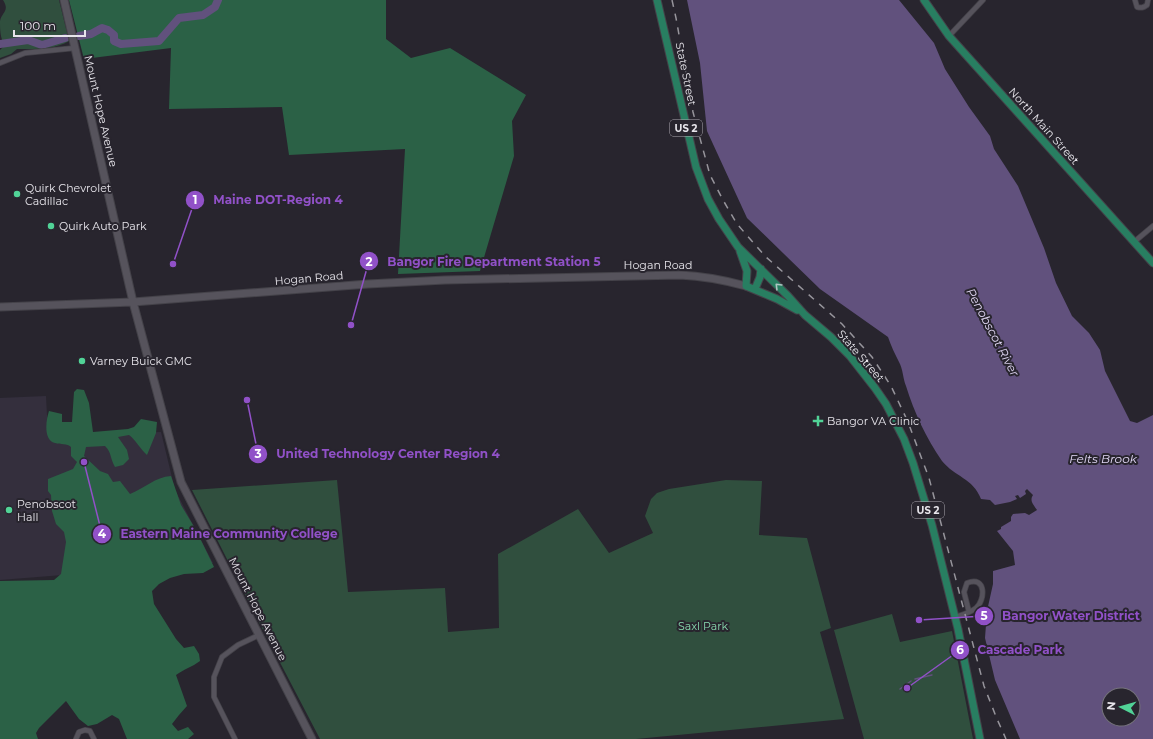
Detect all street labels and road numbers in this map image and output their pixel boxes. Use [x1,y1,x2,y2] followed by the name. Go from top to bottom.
[672,41,700,108] street label: State Street
[81,54,121,168] street label: Mount Hope Avenue
[1006,85,1083,168] street label: North Main Street
[670,120,702,136] road number: US 2
[624,258,692,272] street label: Hogan Road
[274,268,344,288] street label: Hogan Road
[835,327,888,385] street label: State Street
[912,502,944,518] road number: US 2
[226,555,290,663] street label: Mount Hope Avenue

